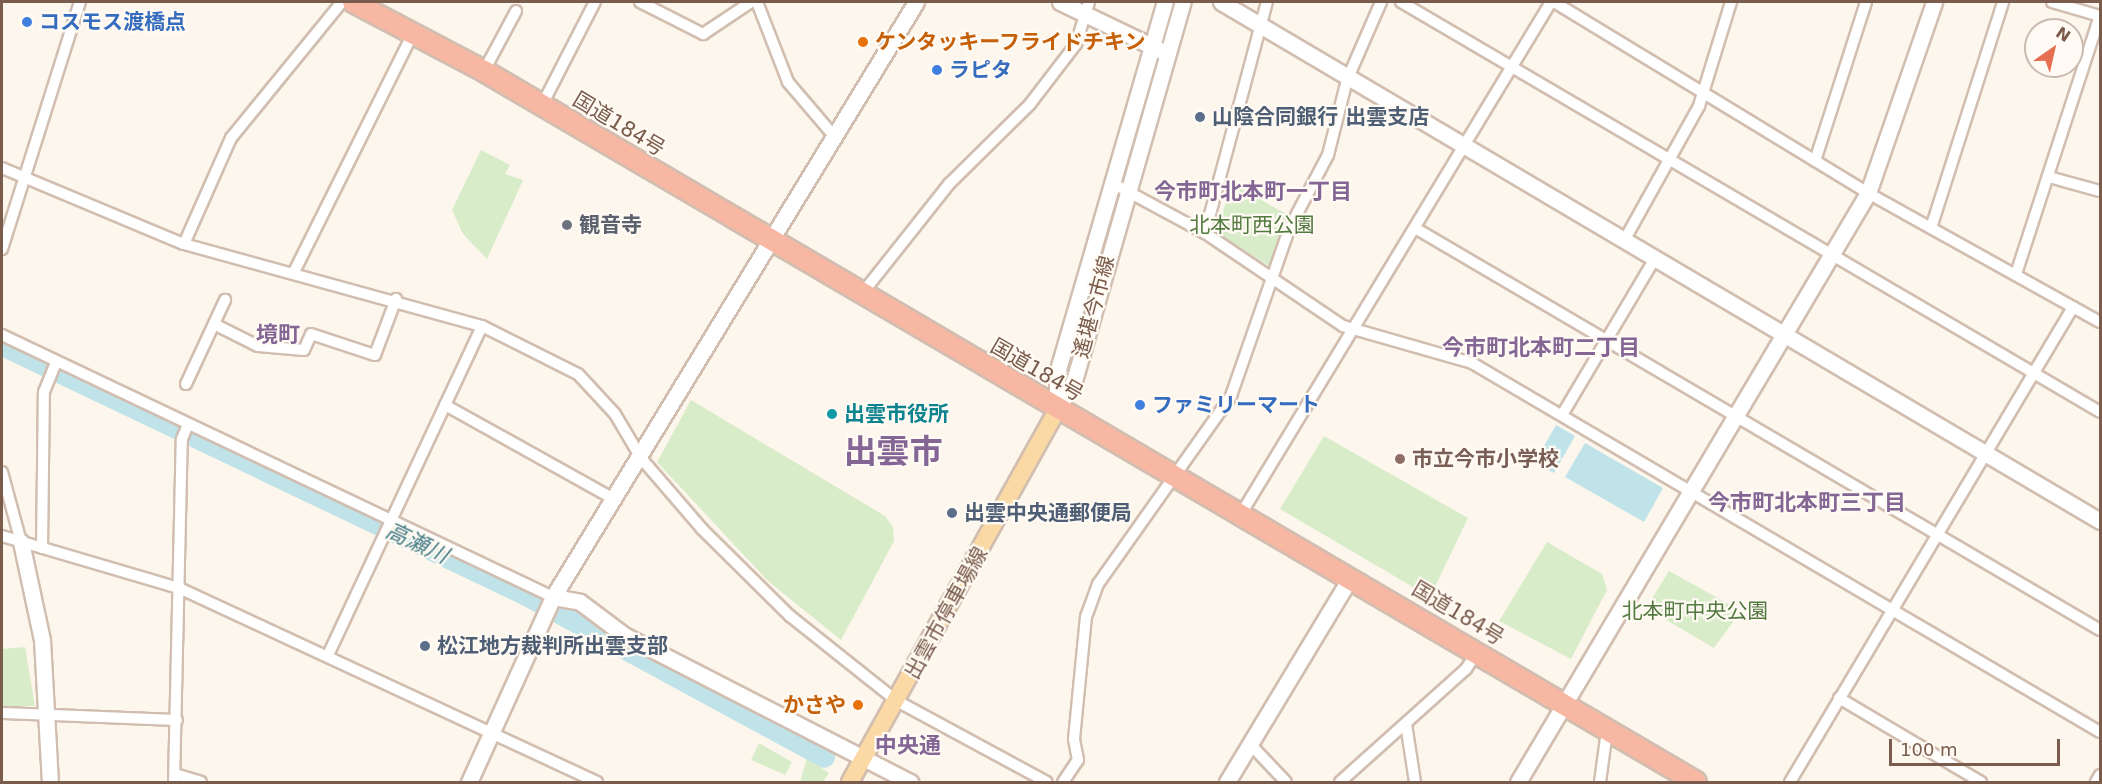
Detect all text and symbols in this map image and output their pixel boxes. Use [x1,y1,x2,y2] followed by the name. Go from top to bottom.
[39,9,186,35] place label: コスモス渡橋点
[20,15,34,29] marker: コスモス渡橋点
[2024,18,2084,78] north arrow
[2052,23,2074,46] text: N
[875,29,1148,55] place label: ケンタッキーフライドチキン
[856,35,870,49] marker: ケンタッキーフライドチキン
[949,57,1012,83] place label: ラピタ
[930,63,944,77] marker: ラピタ
[568,87,670,161] street label: 国道184号
[1212,104,1429,130] place label: 山陰合同銀行 出雲支店
[1193,110,1207,124] marker: 山陰合同銀行 出雲支店
[1154,179,1352,205] district label: 今市町北本町一丁目
[579,212,642,238] place label: 観音寺
[1189,212,1315,238] park label: 北本町西公園
[560,218,574,232] marker: 観音寺
[1068,253,1120,361] street label: 遙堪今市線
[256,322,300,348] district label: 境町
[986,333,1088,407] street label: 国道184号
[1442,335,1640,361] district label: 今市町北本町二丁目
[1152,392,1320,418] place label: ファミリーマート
[1133,398,1147,412] marker: ファミリーマート
[844,401,949,427] place label: 出雲市役所
[825,407,839,421] marker: 出雲市役所
[844,432,942,472] district label: 出雲市
[1412,446,1559,472] place label: 市立今市小学校
[1393,452,1407,466] marker: 市立今市小学校
[1708,490,1906,516] district label: 今市町北本町三丁目
[964,500,1132,526] place label: 出雲中央通郵便局
[945,506,959,520] marker: 出雲中央通郵便局
[382,517,452,569] water label: 高瀬川
[899,543,993,683] street label: 出雲市停車場線
[1407,576,1509,650] street label: 国道184号
[1622,598,1768,624] park label: 北本町中央公園
[437,633,668,659] place label: 松江地方裁判所出雲支部
[418,639,432,653] marker: 松江地方裁判所出雲支部
[783,692,846,718] place label: かさや
[851,698,865,712] marker: かさや
[1892,727,2063,765] scale bar
[875,733,941,759] district label: 中央通
[1900,739,1958,760] text: 100 m

